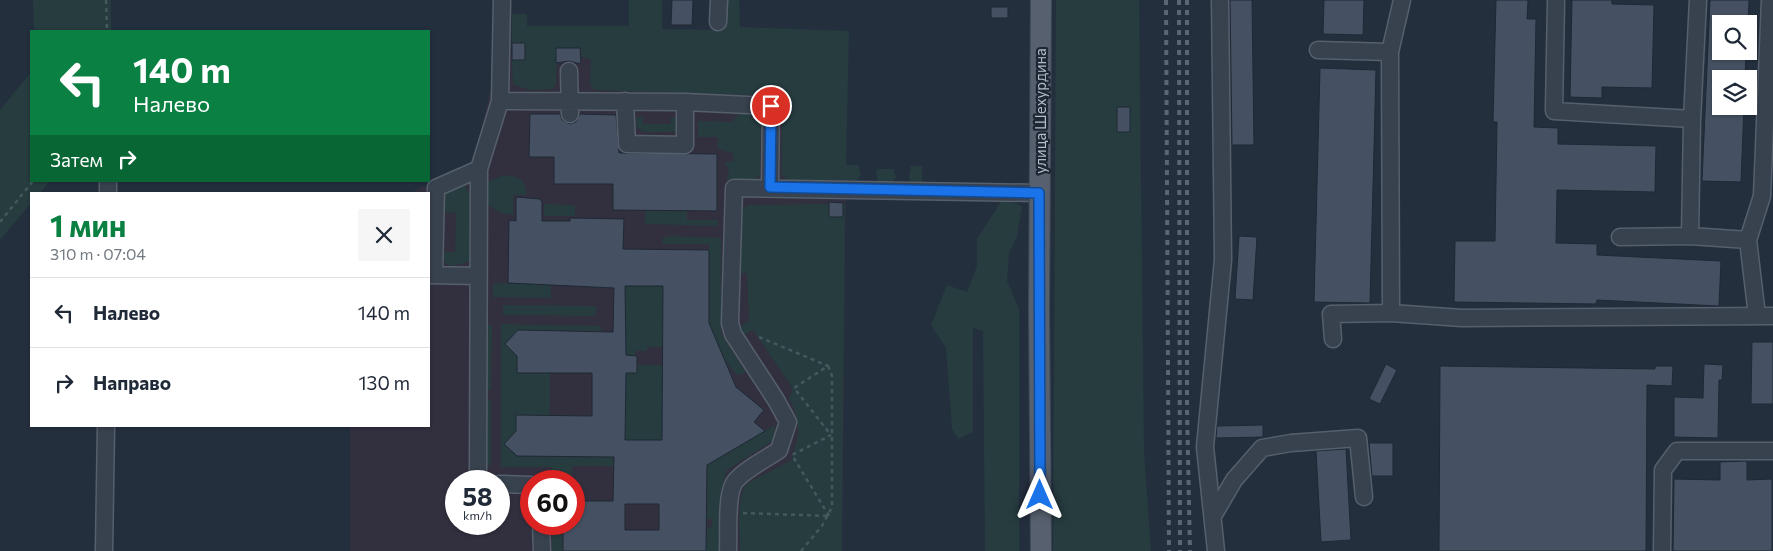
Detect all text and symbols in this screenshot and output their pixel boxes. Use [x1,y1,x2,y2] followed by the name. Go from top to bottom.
[1712,15,1757,115] map controls
[1712,15,1757,60] button: search
[133,47,231,90] text: 140 m
[1031,48,1049,174] street label: улица Шехурдина
[50,50,115,115] icon: left
[1712,70,1757,115] button: layers
[750,85,792,127] pin
[133,90,210,117] text: Налево
[757,92,785,120] icon: arrive
[113,145,141,173] icon: right
[50,148,103,171] text: Затем
[50,206,126,243] text: 1 мин
[358,209,410,261] button: close
[50,244,146,263] text: 310 m · 07:04
[50,299,78,327] icon: left
[93,301,160,324] text: Налево
[358,301,410,324] text: 140 m
[50,369,78,397] icon: right
[93,371,171,394] text: Направо
[358,371,410,394] text: 130 m
[1013,468,1065,520] position arrow
[520,470,585,535] speed limit sign: 60
[462,481,493,511] text: 58
[463,508,492,522] text: km/h

